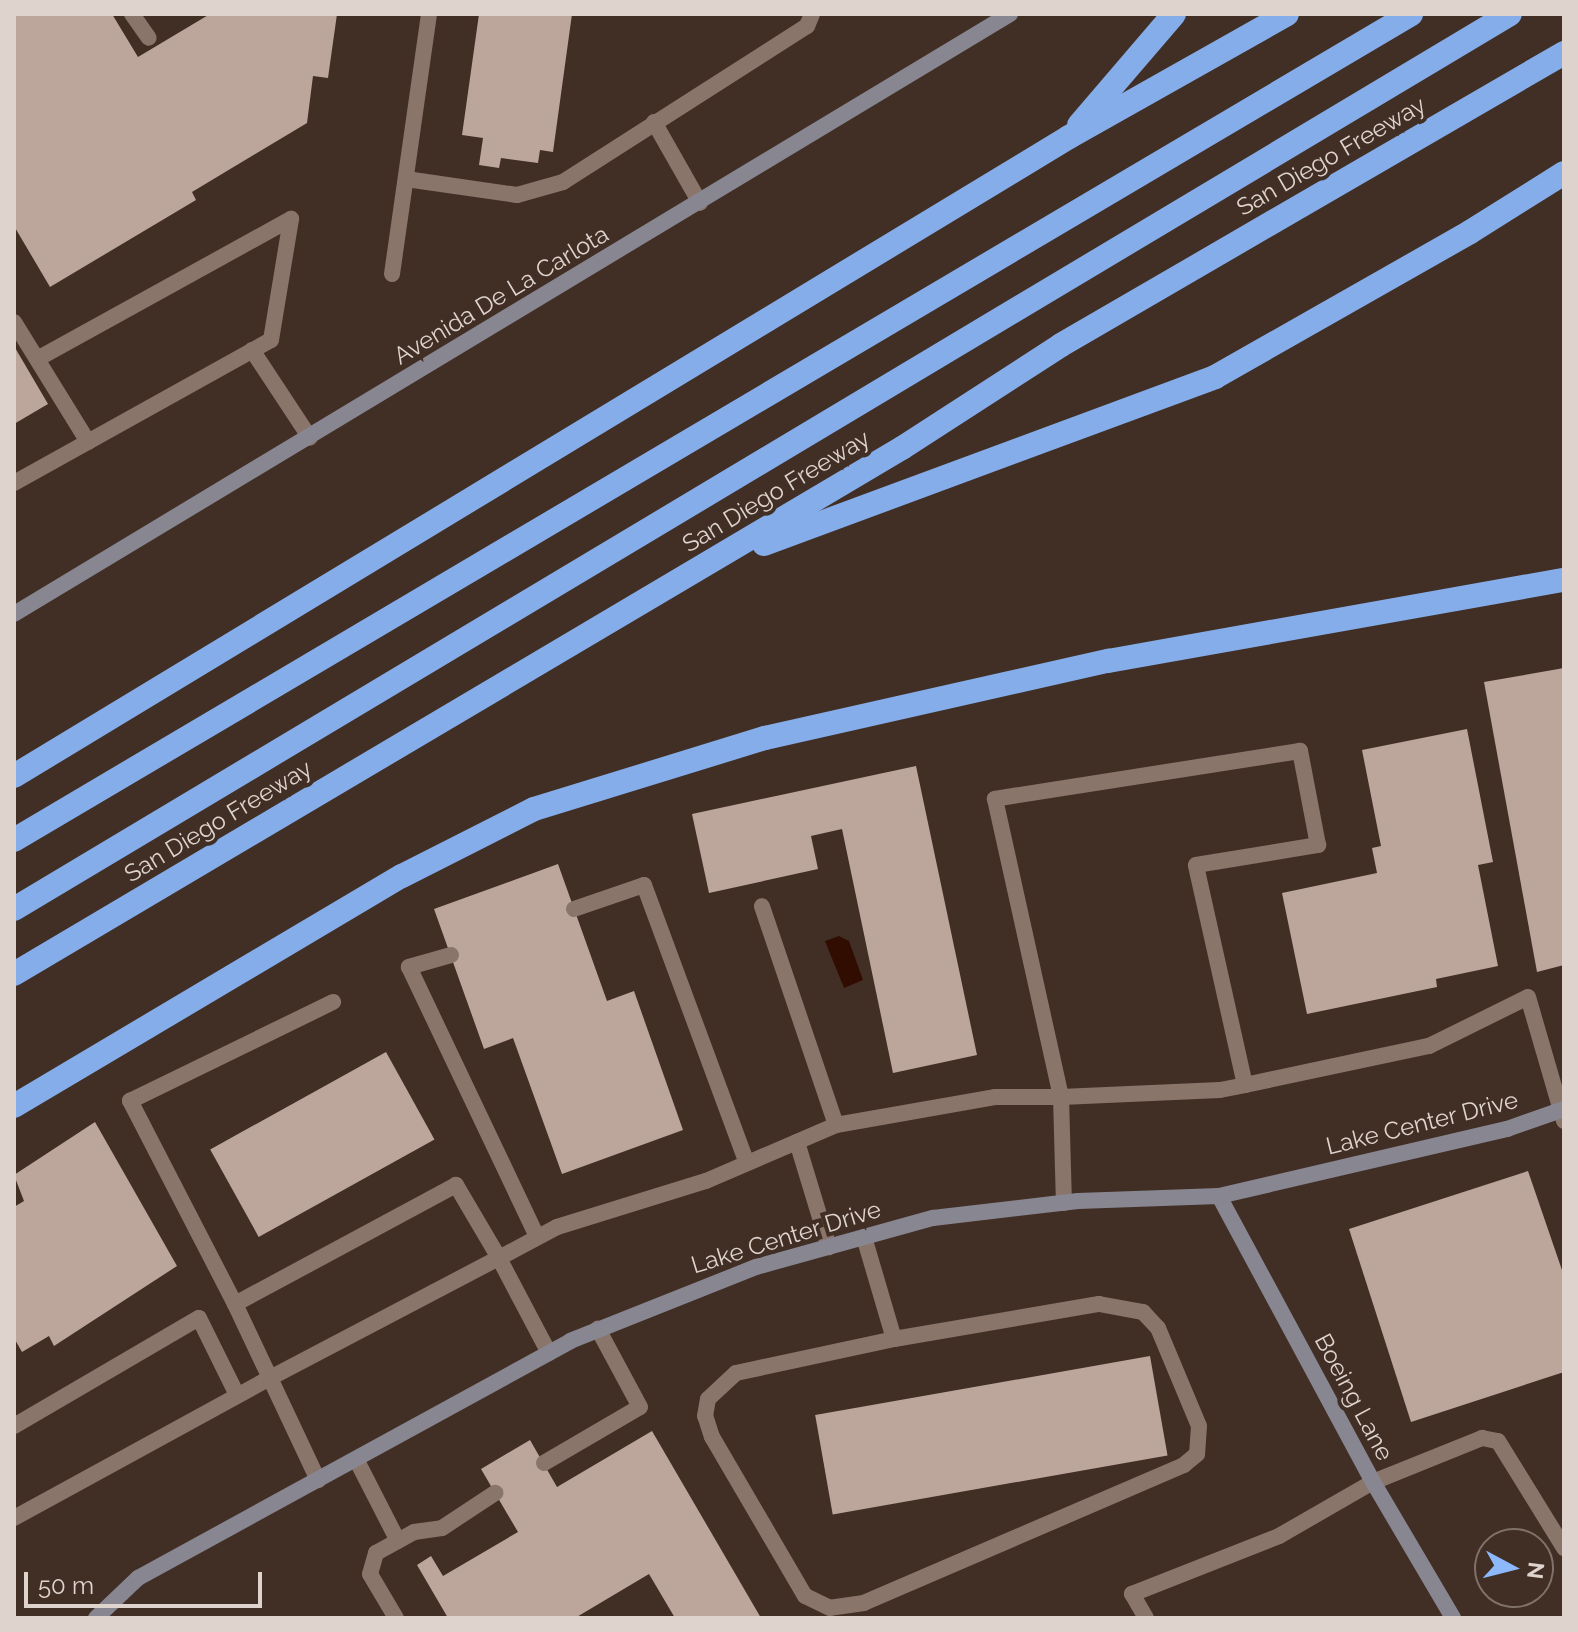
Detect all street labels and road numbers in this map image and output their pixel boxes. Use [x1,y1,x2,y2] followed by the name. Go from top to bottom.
[1231,90,1431,222] street label: San Diego Freeway
[388,219,614,371] street label: Avenida De La Carlota
[677,424,875,558] street label: San Diego Freeway
[119,754,317,888] street label: San Diego Freeway
[1323,1085,1521,1161] street label: Lake Center Drive
[687,1194,885,1280] street label: Lake Center Drive
[1308,1329,1400,1465] street label: Boeing Lane

